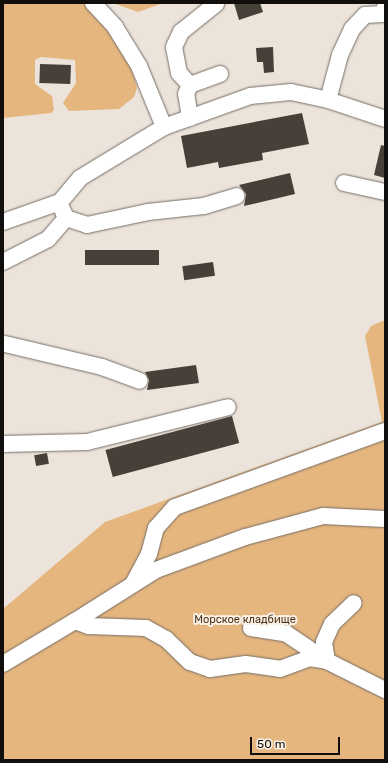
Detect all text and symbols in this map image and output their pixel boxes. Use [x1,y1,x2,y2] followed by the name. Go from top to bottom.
[194,613,296,627] park label: Морское кладбище
[252,729,342,755] scale bar
[257,737,285,751] text: 50 m

